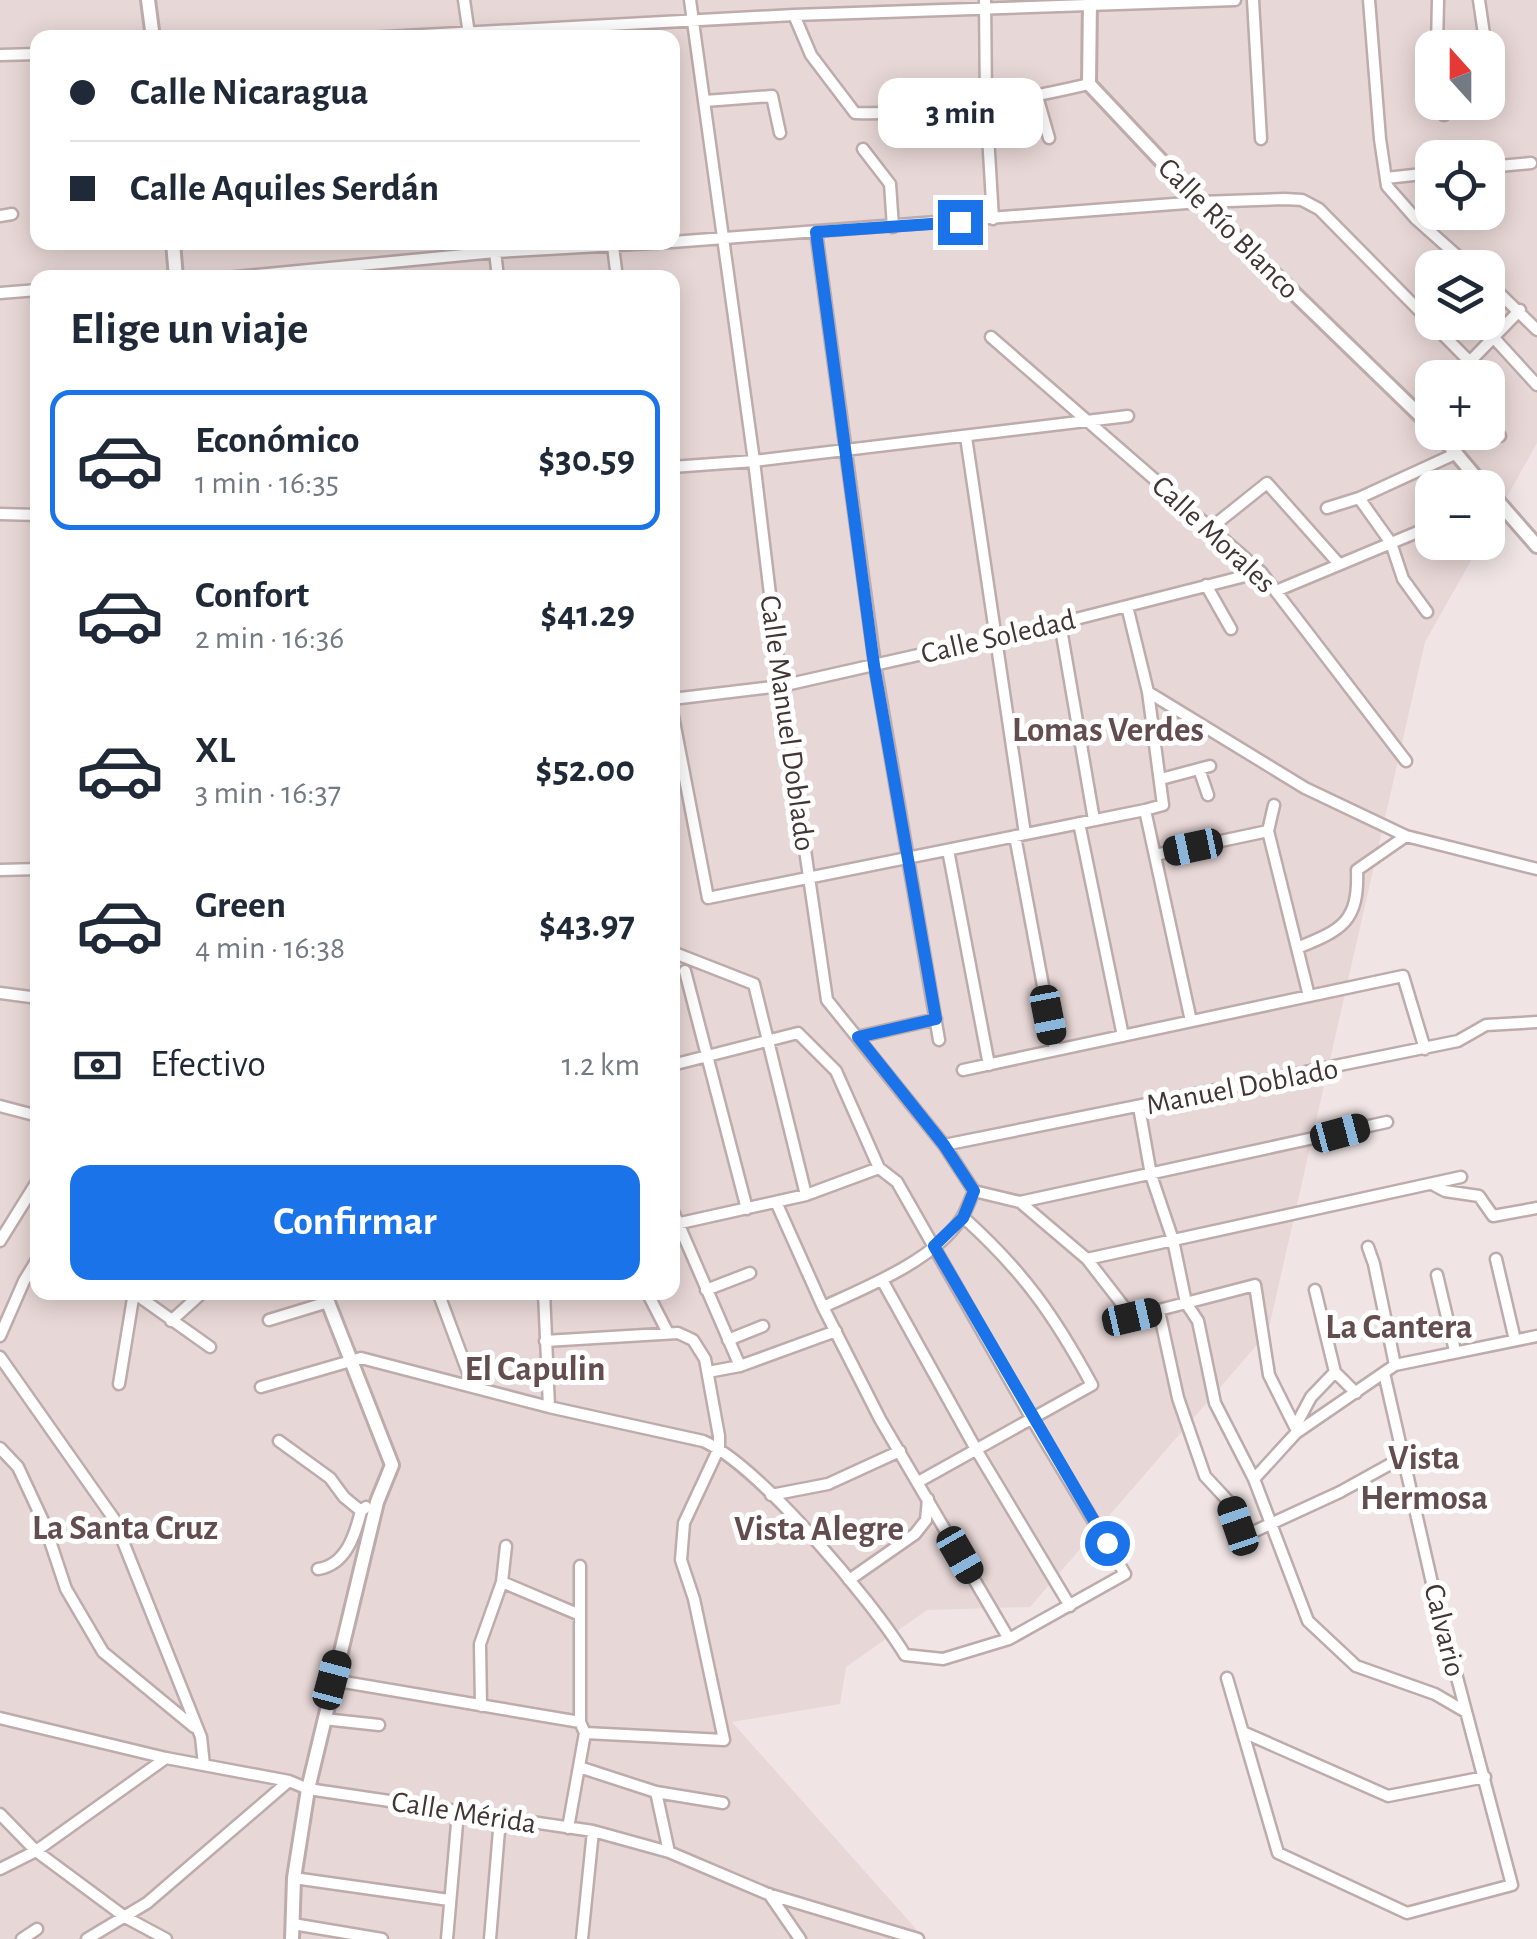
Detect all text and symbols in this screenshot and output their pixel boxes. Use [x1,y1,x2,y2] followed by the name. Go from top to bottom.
[1415,30,1505,120] north arrow
[1415,30,1505,560] map controls
[130,74,368,112] text: Calle Nicaragua
[878,77,1042,147] callout: 3 min
[926,97,995,129] text: 3 min
[1415,140,1505,230] button: locate
[1152,153,1304,305] street label: Calle Río Blanco
[130,170,439,208] text: Calle Aquiles Serdán
[938,200,983,245] route end
[1415,250,1505,340] button: layers
[70,307,309,352] text: Elige un viaje
[1415,360,1505,450] button: +
[75,415,165,505] icon: car
[195,422,359,460] text: Económico
[538,441,635,479] text: $30.59
[195,467,339,499] text: 1 min · 16:35
[1415,470,1505,560] button: −
[1146,471,1281,599] street label: Calle Morales
[75,570,165,660] icon: car
[195,577,309,615] text: Confort
[754,593,820,853] street label: Calle Manuel Doblado
[540,596,635,634] text: $41.29
[918,605,1078,669] street label: Calle Soledad
[195,622,344,654] text: 2 min · 16:36
[1012,713,1204,748] district label: Lomas Verdes
[75,725,165,815] icon: car
[195,732,235,770] text: XL
[535,751,635,789] text: $52.00
[195,777,341,809] text: 3 min · 16:37
[1161,826,1225,868] car
[75,880,165,970] icon: car
[195,887,286,925] text: Green
[539,906,635,944] text: $43.97
[195,932,345,964] text: 4 min · 16:38
[1028,983,1068,1047] car
[70,1038,125,1093] icon: cash
[150,1046,266,1084] text: Efectivo
[562,1049,640,1081] text: 1.2 km
[1144,1054,1341,1120] street label: Manuel Doblado
[1307,1111,1373,1155] car
[70,1165,640,1280] button: Confirmar
[1099,1296,1165,1338] car
[1325,1310,1473,1345] district label: La Cantera
[465,1352,605,1387] district label: El Capulin
[1360,1441,1488,1516] district label: Vista Hermosa
[1214,1493,1262,1559] car
[32,1511,218,1546] district label: La Santa Cruz
[734,1512,904,1547] district label: Vista Alegre
[1085,1521,1130,1566] route start
[932,1522,988,1588] car
[1418,1581,1470,1680] street label: Calvario
[310,1647,354,1713] car
[389,1787,538,1839] street label: Calle Mérida

